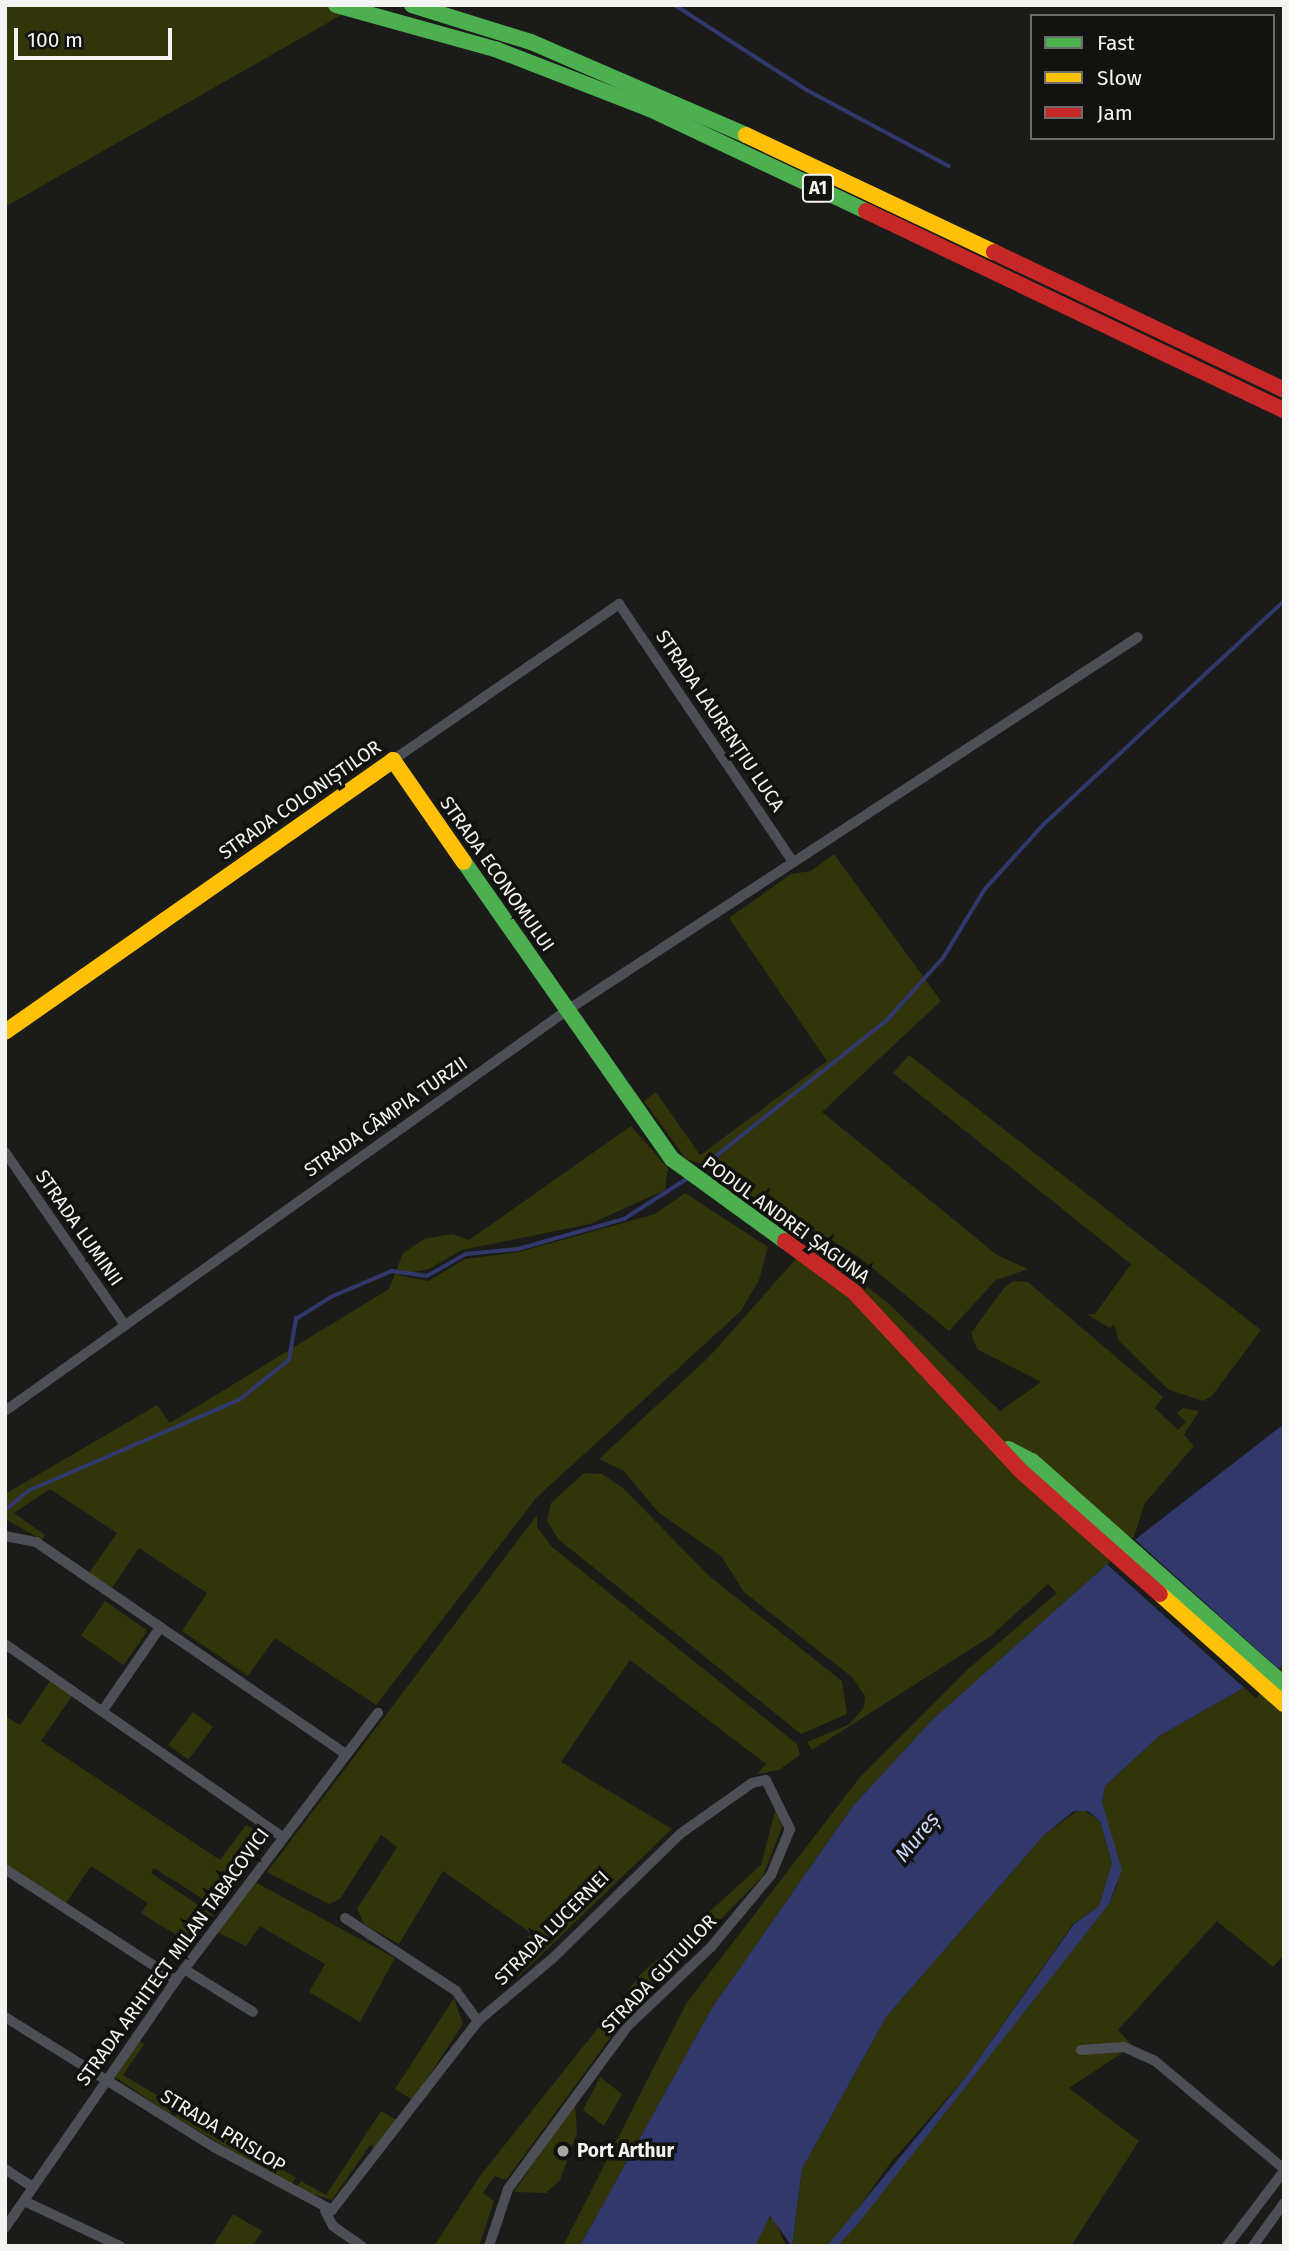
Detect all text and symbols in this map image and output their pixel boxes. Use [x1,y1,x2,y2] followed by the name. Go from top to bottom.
[18,14,175,58] scale bar
[1030,14,1275,140] legend
[27,27,83,53] text: 100 m
[1097,30,1135,56] text: Fast
[1097,65,1142,91] text: Slow
[1097,100,1133,126] text: Jam
[800,174,836,202] road number: A1
[651,626,789,816] street label: STRADA LAURENȚIU LUCA
[215,735,385,865] street label: STRADA COLONIȘTILOR
[435,792,559,956] street label: STRADA ECONOMULUI
[300,1052,472,1182] street label: STRADA CÂMPIA TURZII
[698,1152,874,1288] street label: PODUL ANDREI ȘAGUNA
[31,1166,127,1290] street label: STRADA LUMINII
[890,1807,944,1867] water label: Mureș
[72,1824,274,2090] street label: STRADA ARHITECT MILAN TABACOVICI
[490,1866,614,1990] street label: STRADA LUCERNEI
[597,1910,721,2038] street label: STRADA GUTUILOR
[157,2085,289,2177] street label: STRADA PRISLOP
[577,2140,674,2162] place label: Port Arthur
[555,2143,571,2159] marker: Port Arthur

